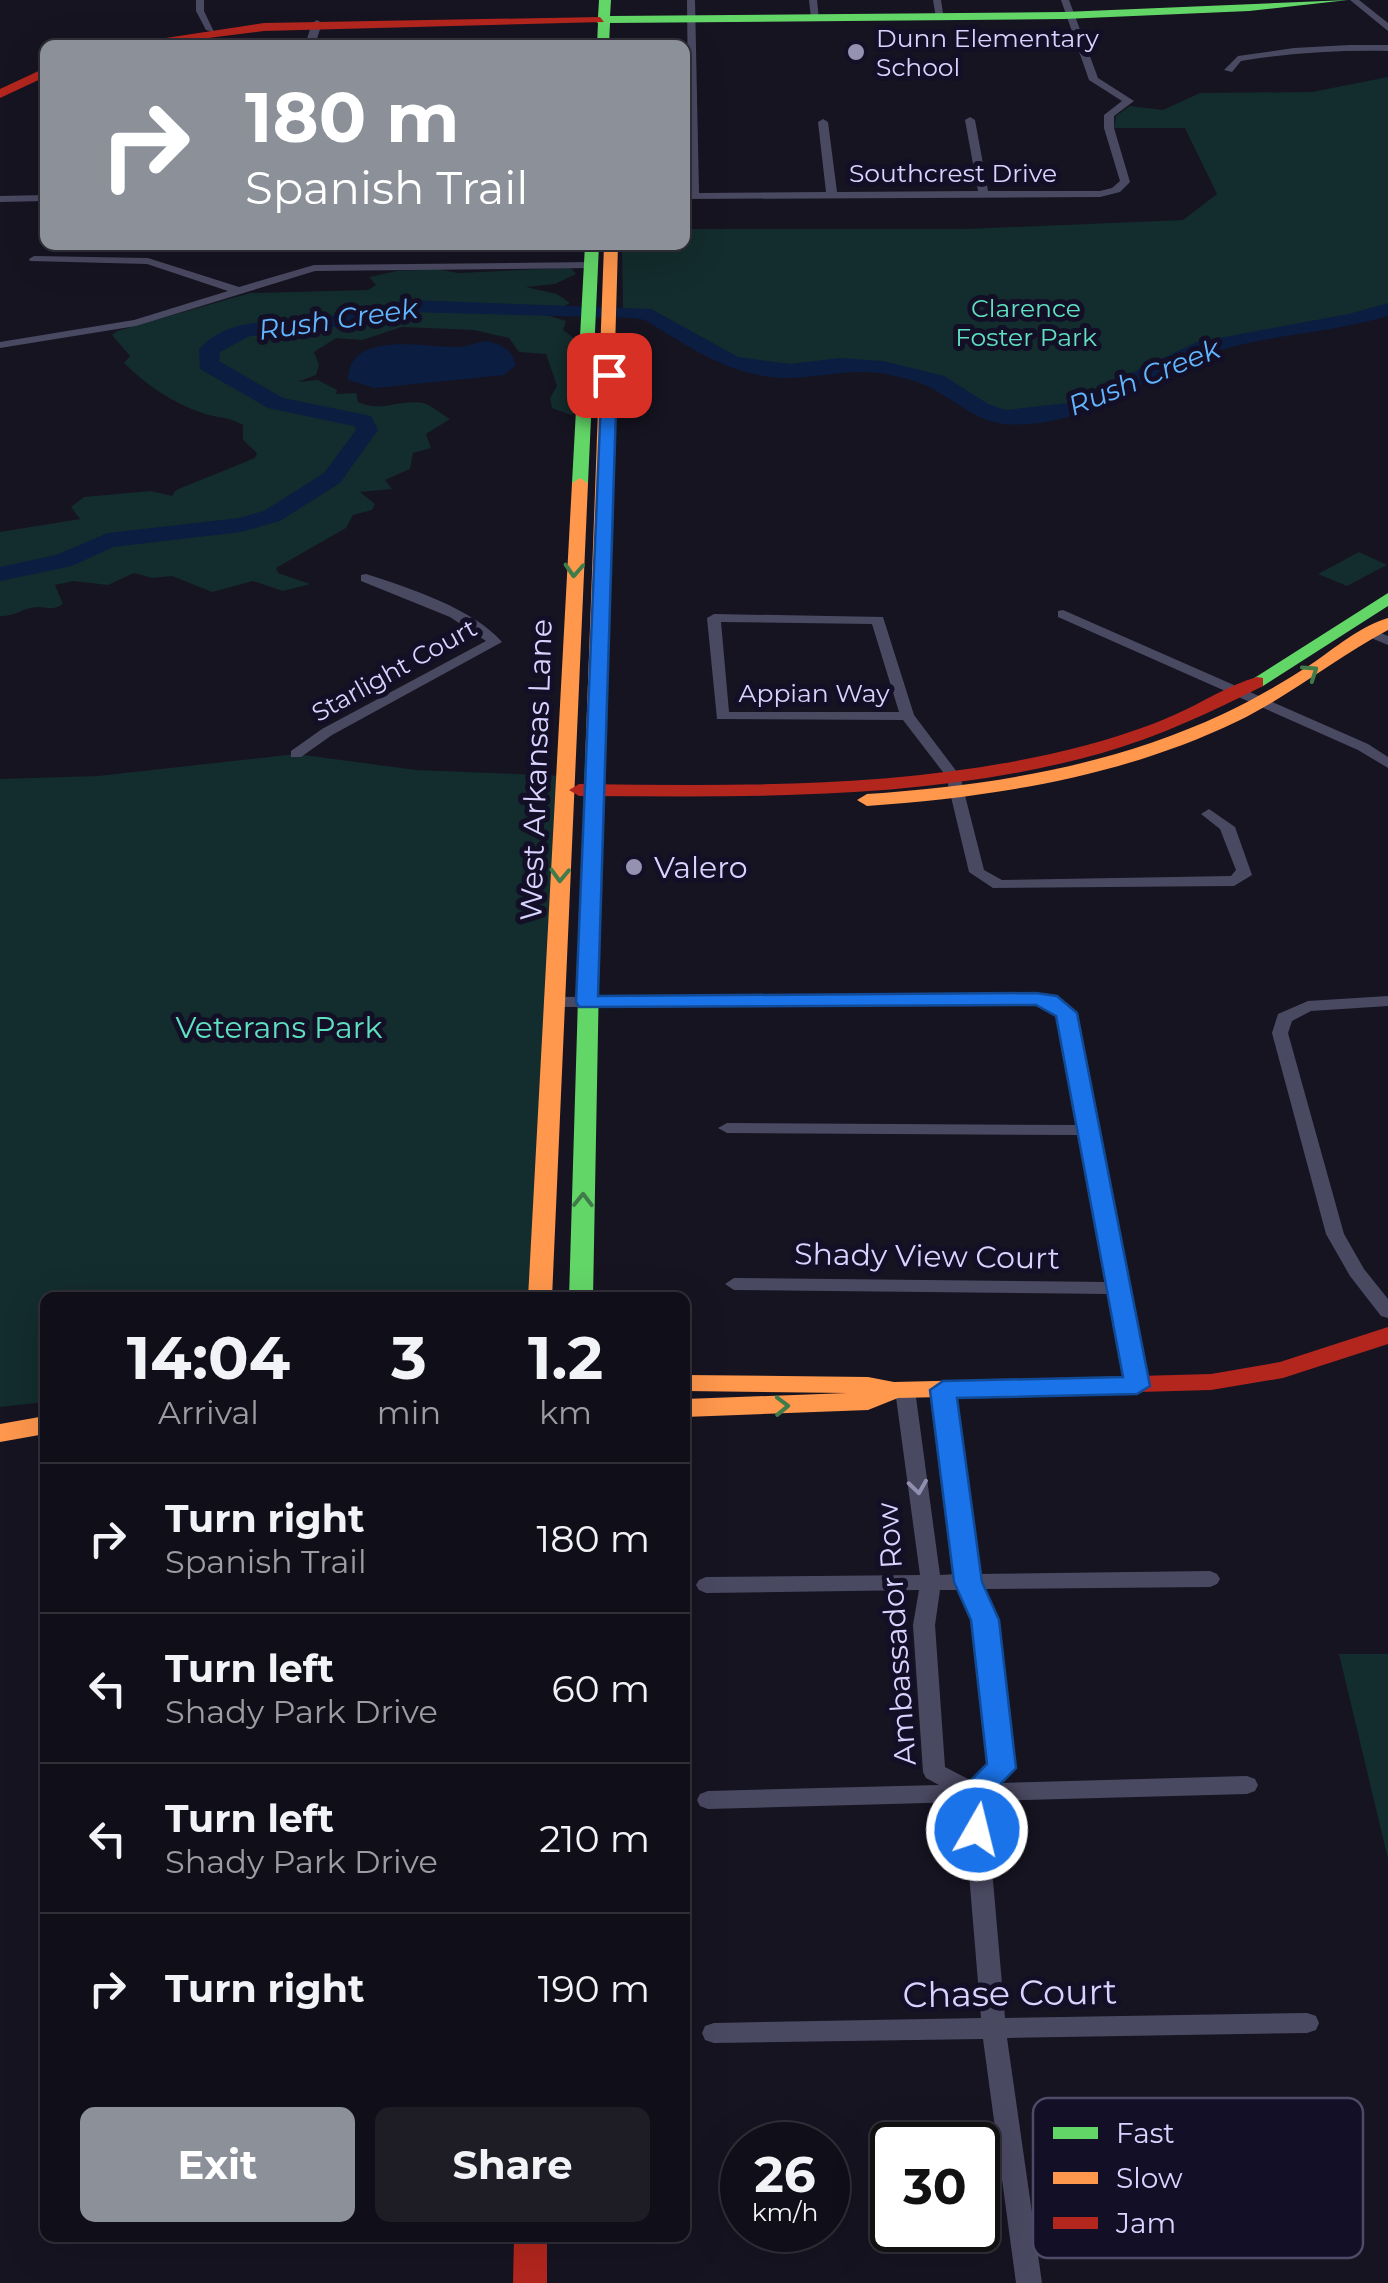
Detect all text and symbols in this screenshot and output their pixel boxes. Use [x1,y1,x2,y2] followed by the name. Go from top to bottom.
[876,23,1099,82] place label: Dunn Elementary School
[845,41,867,63] marker: Dunn Elementary School
[245,74,459,160] text: 180 m
[80,80,210,210] icon: right
[849,158,1057,188] street label: Southcrest Drive
[245,160,528,215] text: Spanish Trail
[256,291,421,347] water label: Rush Creek
[955,293,1097,352] park label: Clarence Foster Park
[1063,331,1226,423] water label: Rush Creek
[567,333,652,418] pin
[582,348,637,403] icon: arrive
[564,563,585,579] one-way arrow
[306,612,482,728] street label: Starlight Court
[512,618,560,922] street label: West Arkansas Lane
[1300,665,1318,684] one-way arrow
[739,678,890,708] street label: Appian Way
[654,849,748,886] place label: Valero
[623,856,645,878] marker: Valero
[550,868,571,884] one-way arrow
[176,1009,383,1046] park label: Veterans Park
[572,1192,593,1208] one-way arrow
[794,1235,1060,1277] street label: Shady View Court
[127,1321,290,1394] text: 14:04
[391,1321,427,1394] text: 3
[528,1321,603,1394] text: 1.2
[158,1393,259,1432] text: Arrival
[377,1393,441,1432] text: min
[539,1393,592,1432] text: km
[775,1395,791,1416] one-way arrow
[907,1479,928,1495] one-way arrow
[165,1495,364,1542] text: Turn right
[868,1501,924,1767] street label: Ambassador Row
[80,1511,135,1566] icon: right
[537,1515,650,1562] text: 180 m
[165,1542,367,1581] text: Spanish Trail
[165,1645,334,1692] text: Turn left
[80,1661,135,1716] icon: left
[551,1665,650,1712] text: 60 m
[165,1692,438,1731] text: Shady Park Drive
[925,1778,1029,1882] position arrow
[165,1795,334,1842] text: Turn left
[80,1811,135,1866] icon: left
[539,1815,650,1862] text: 210 m
[165,1842,438,1881] text: Shady Park Drive
[80,1961,135,2016] icon: right
[165,1965,364,2012] text: Turn right
[538,1965,650,2012] text: 190 m
[902,1970,1118,2016] street label: Chase Court
[1033,2098,1363,2258] legend
[80,2107,355,2222] button: Exit
[375,2107,650,2222] button: Share
[1116,2116,1175,2150] text: Fast
[870,2122,1000,2252] speed limit sign: 30
[754,2144,816,2205] text: 26
[1116,2161,1183,2195] text: Slow
[752,2197,818,2227] text: km/h
[1115,2206,1176,2240] text: Jam

